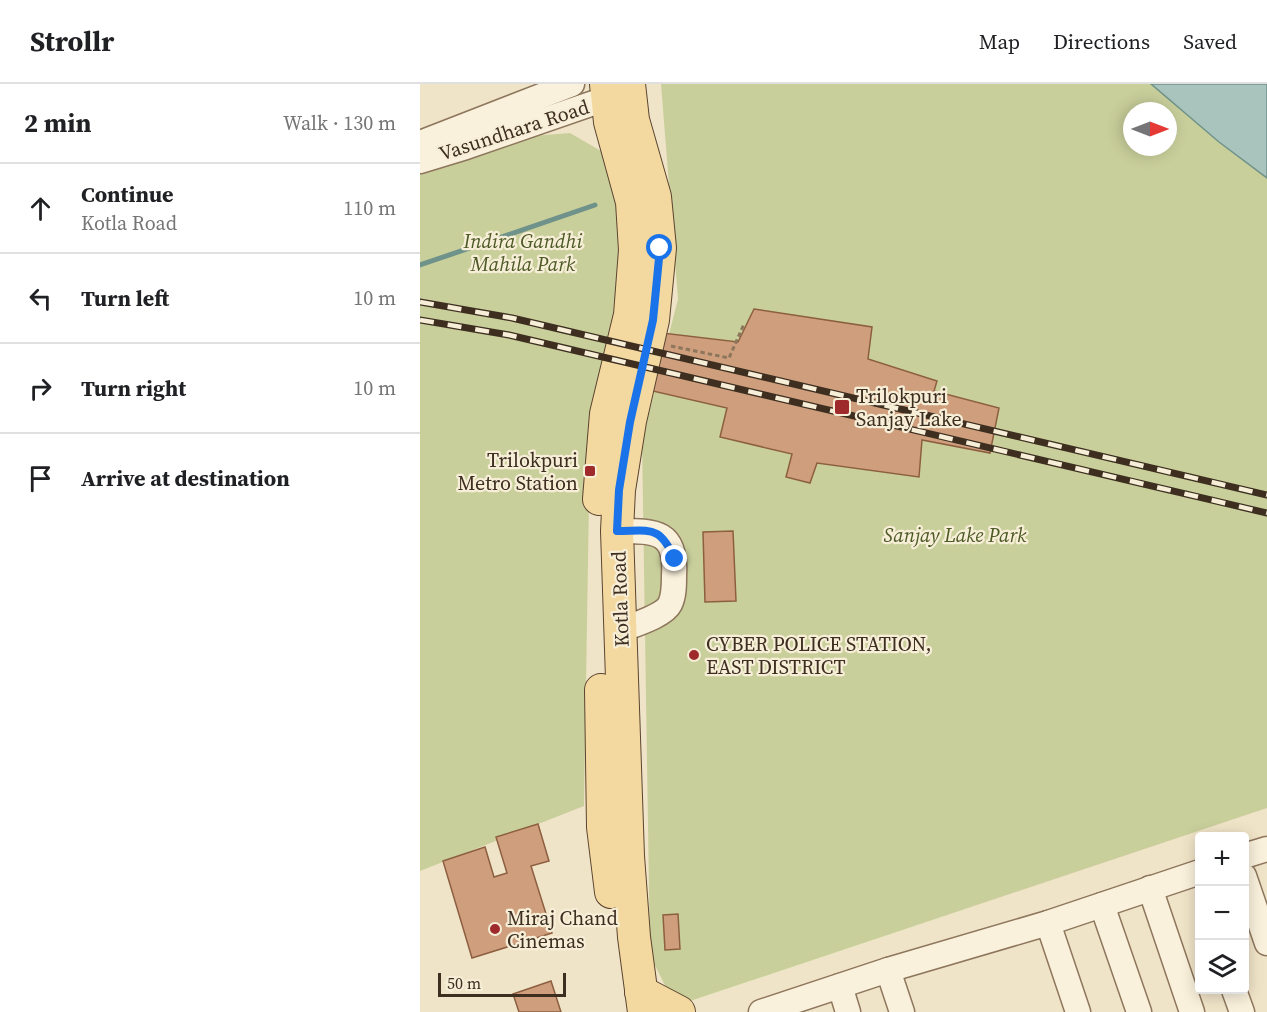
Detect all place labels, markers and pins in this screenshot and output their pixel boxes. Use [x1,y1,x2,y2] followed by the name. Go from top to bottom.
[856,382,962,433] place label: Trilokpuri Sanjay Lake
[833,398,851,416] marker: Trilokpuri Sanjay Lake
[457,446,578,497] place label: Trilokpuri Metro Station
[583,464,597,478] marker: Trilokpuri Metro Station
[706,630,932,681] place label: CYBER POLICE STATION, EAST DISTRICT
[687,648,701,662] marker: CYBER POLICE STATION, EAST DISTRICT
[507,904,618,955] place label: Miraj Chand Cinemas
[488,922,502,936] marker: Miraj Chand Cinemas

